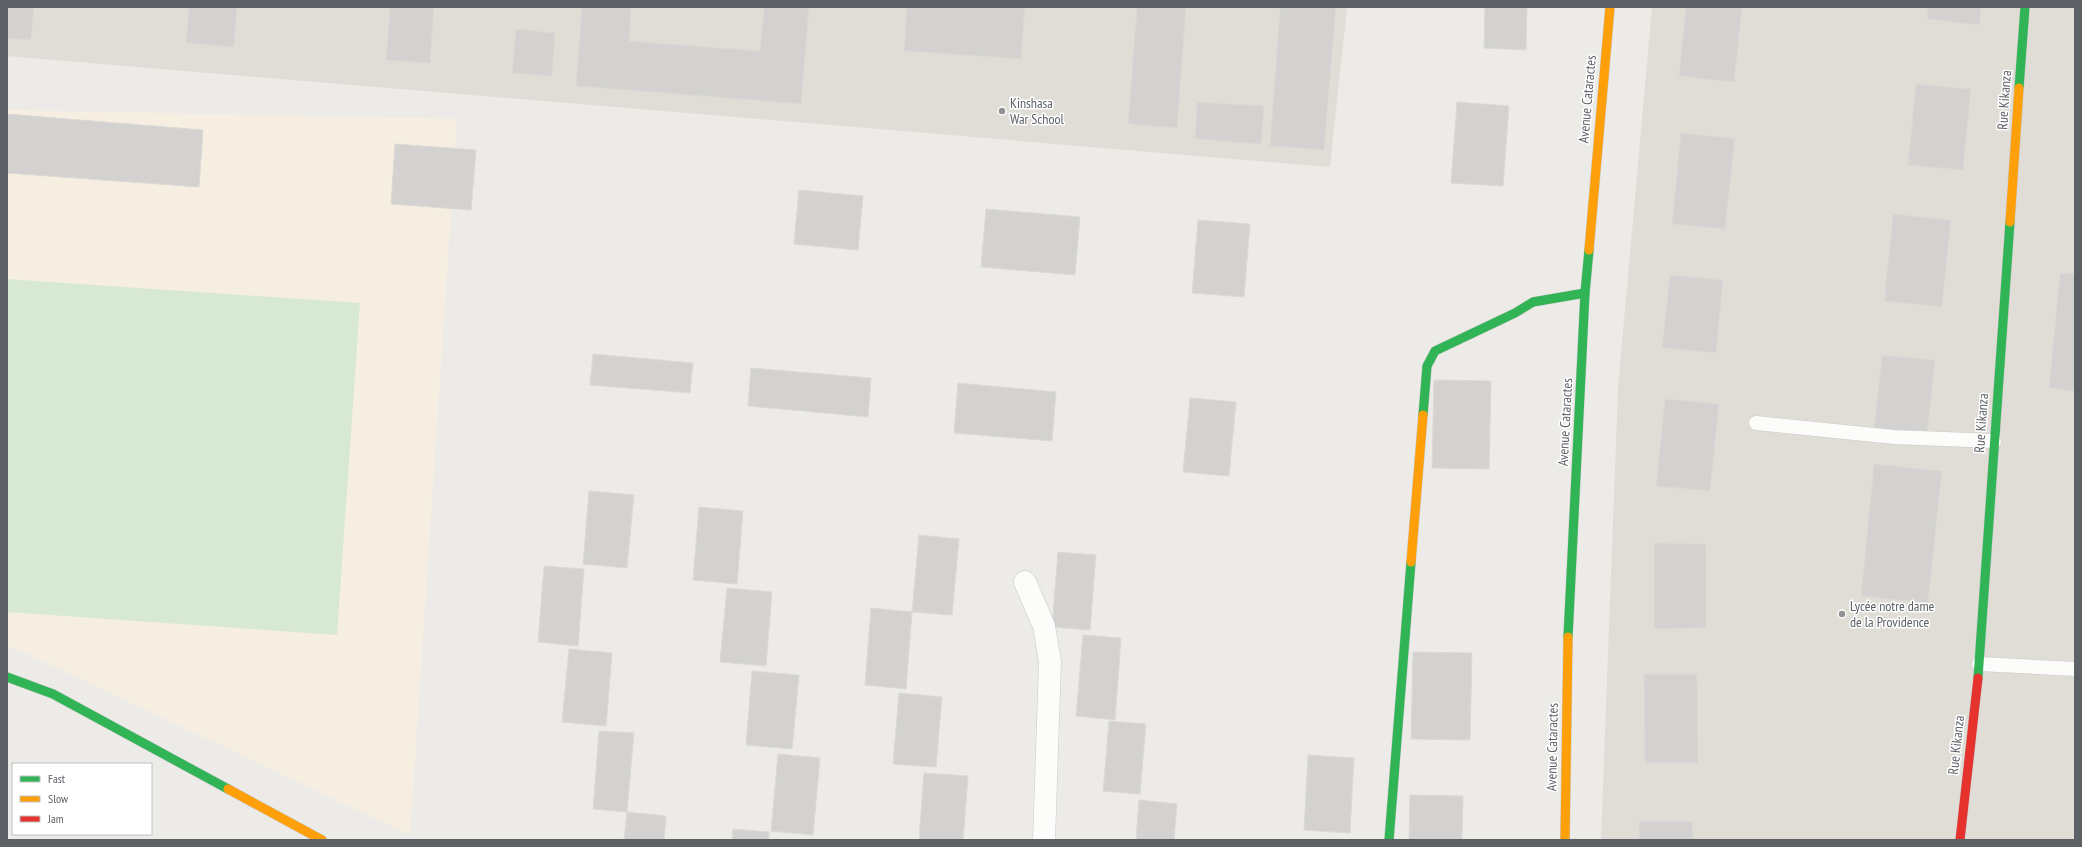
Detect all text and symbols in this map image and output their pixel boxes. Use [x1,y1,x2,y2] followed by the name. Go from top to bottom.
[1574,54,1600,144] street label: Avenue Cataractes
[1993,70,2015,130] street label: Rue Kikanza
[1010,94,1065,128] place label: Kinshasa War School
[997,106,1007,116] marker: Kinshasa War School
[1554,377,1576,467] street label: Avenue Cataractes
[1970,393,1992,453] street label: Rue Kikanza
[1850,597,1935,631] place label: Lycée notre dame de la Providence
[1837,609,1847,619] marker: Lycée notre dame de la Providence
[1542,702,1562,791] street label: Avenue Cataractes
[1944,715,1968,775] street label: Rue Kikanza
[12,763,152,835] legend
[48,771,66,786] text: Fast
[48,791,69,806] text: Slow
[47,811,64,826] text: Jam

